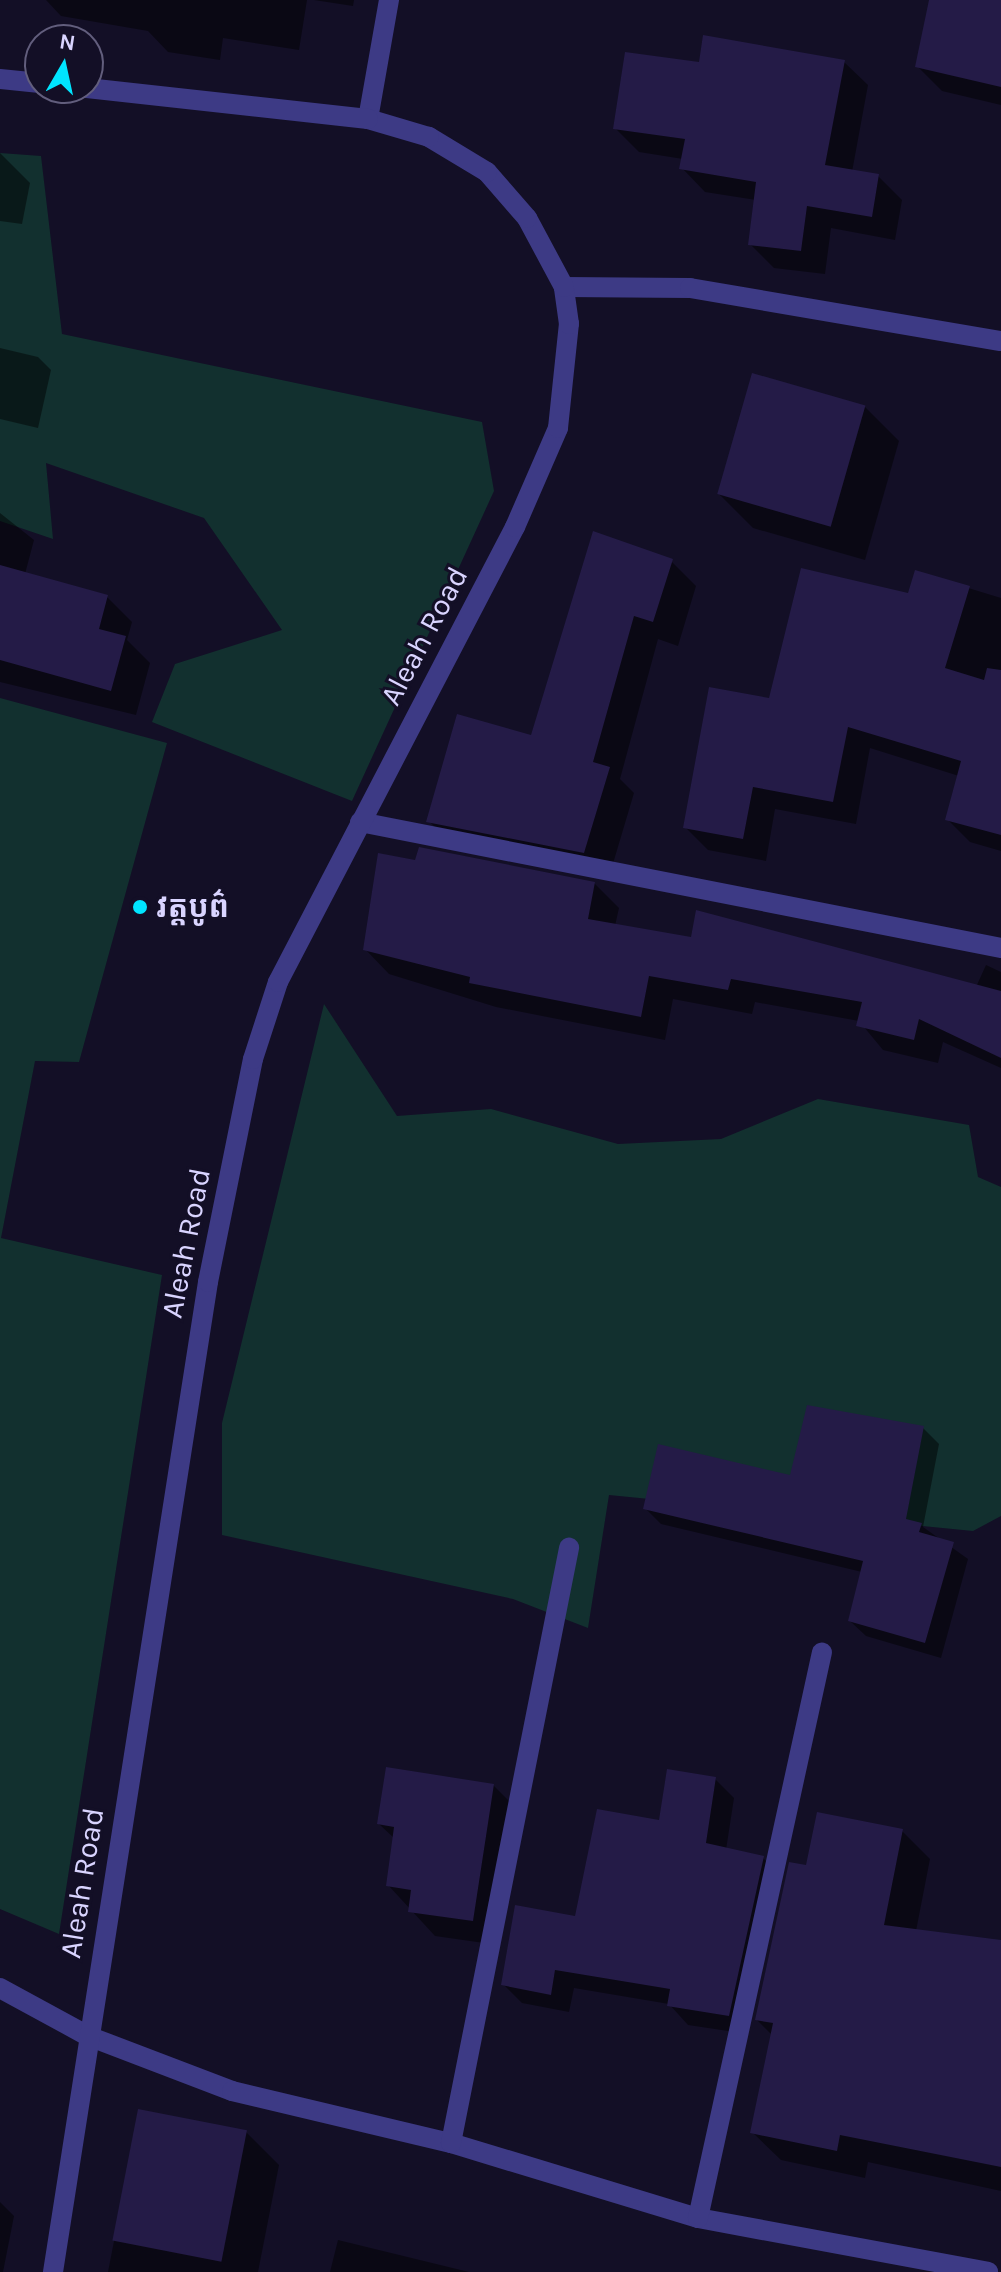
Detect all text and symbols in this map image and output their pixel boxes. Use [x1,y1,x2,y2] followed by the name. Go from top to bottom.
[24,24,104,104] north arrow
[58,28,77,56] text: N
[372,561,476,711] street label: Aleah Road
[156,889,229,925] place label: វត្តបូព៌
[131,898,149,916] marker: វត្តបូព៌
[154,1165,218,1321] street label: Aleah Road
[52,1805,112,1961] street label: Aleah Road

